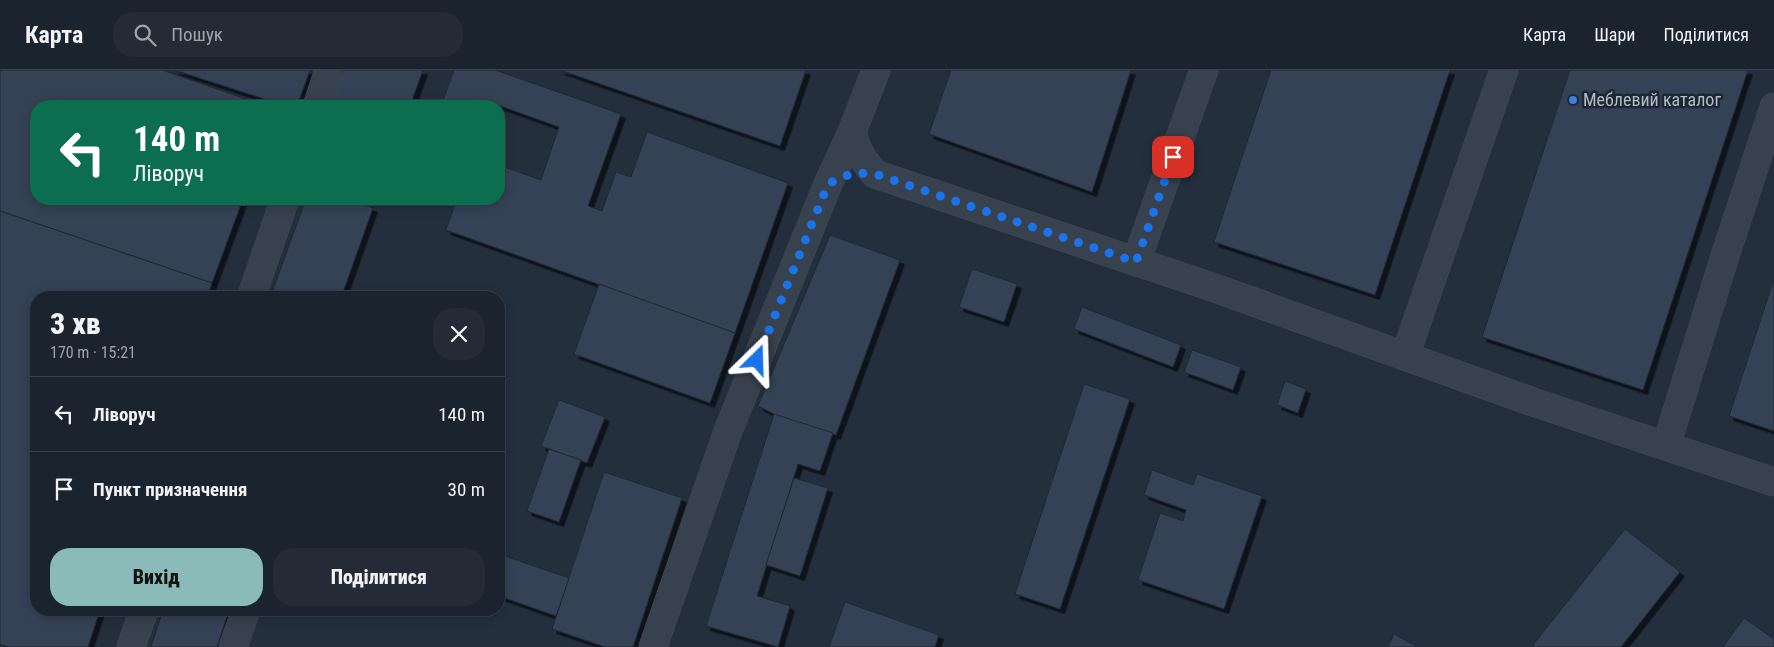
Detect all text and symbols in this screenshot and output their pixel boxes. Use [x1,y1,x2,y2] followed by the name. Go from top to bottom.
[113,12,463,57] search box
[25,21,83,49] text: Карта
[131,21,159,49] icon: search
[171,23,223,46] text: Пошук
[1523,24,1566,45] text: Карта
[1594,24,1635,45] text: Шари
[1663,24,1749,45] text: Поділитися
[1583,89,1721,110] place label: Меблевий каталог
[1567,94,1579,106] marker: Меблевий каталог
[133,119,220,160] text: 140 m
[50,120,115,185] icon: left
[1152,136,1194,178] pin
[1159,143,1187,171] icon: arrive
[133,161,204,186] text: Ліворуч
[50,306,101,341] text: 3 хв
[433,308,485,360] button: close
[730,333,782,385] position arrow
[50,343,136,362] text: 170 m · 15:21
[50,400,78,428] icon: left
[93,403,155,426] text: Ліворуч
[438,403,485,426] text: 140 m
[50,475,78,503] icon: arrive
[93,478,247,501] text: Пункт призначення
[448,478,485,501] text: 30 m
[50,548,263,606] button: Вихід
[273,548,485,606] button: Поділитися

